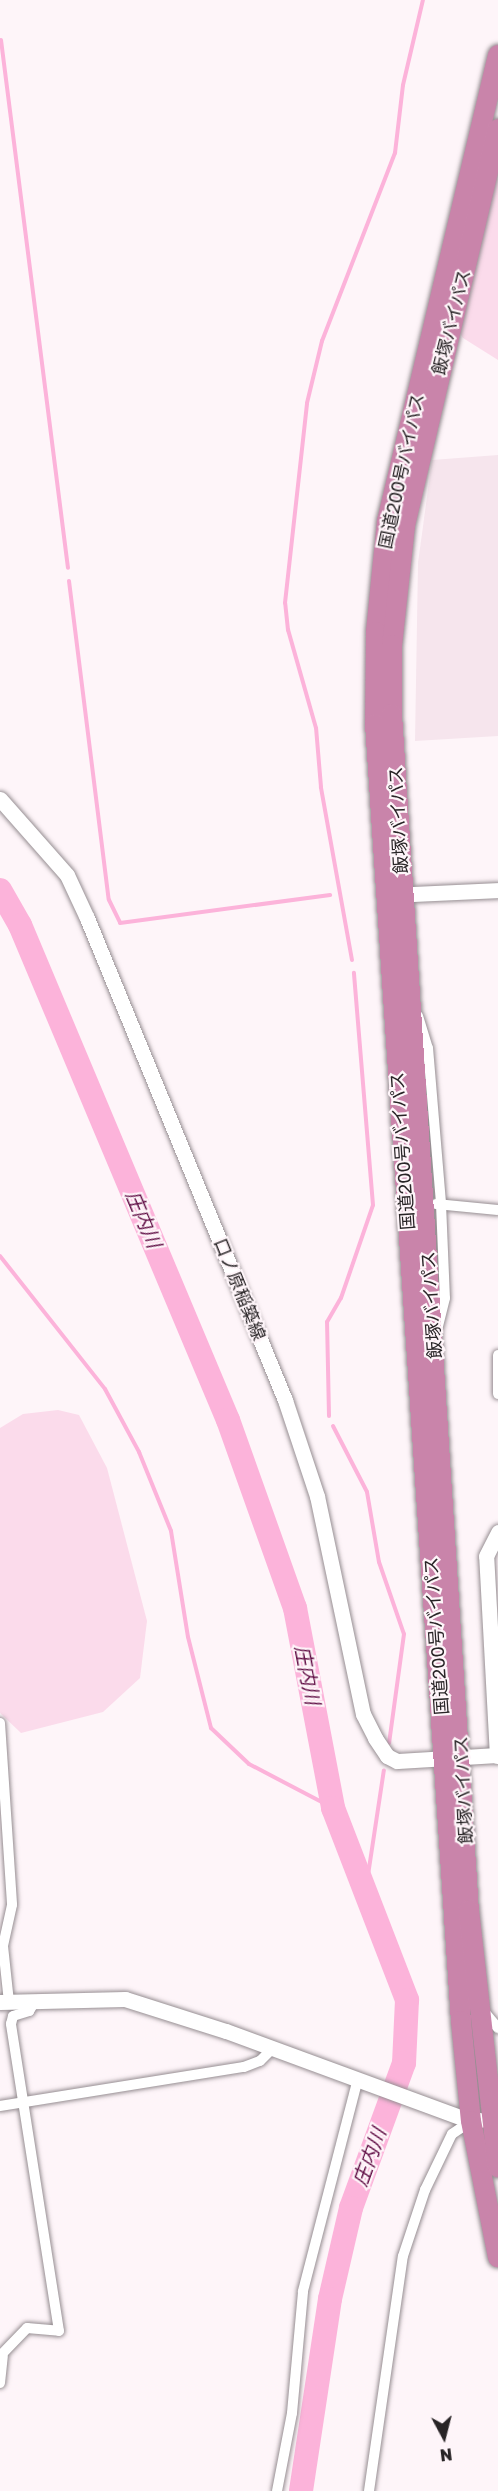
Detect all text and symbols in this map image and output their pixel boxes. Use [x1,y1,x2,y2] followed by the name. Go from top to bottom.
[427,267,475,377] street label: 飯塚バイパス
[374,391,428,551] street label: 国道200号バイパス
[384,766,412,874] street label: 飯塚バイパス
[386,1071,418,1231] street label: 国道200号バイパス
[121,1187,167,1251] water label: 庄内川
[210,1235,270,1343] street label: 口ノ原稲築線
[416,1250,446,1360] street label: 飯塚バイパス
[420,1556,452,1716] street label: 国道200号バイパス
[290,1643,326,1707] water label: 庄内川
[449,1736,477,1844] street label: 飯塚バイパス
[347,2125,391,2189] water label: 庄内川
[414,2407,474,2467] north arrow
[439,2444,453,2466] text: N

